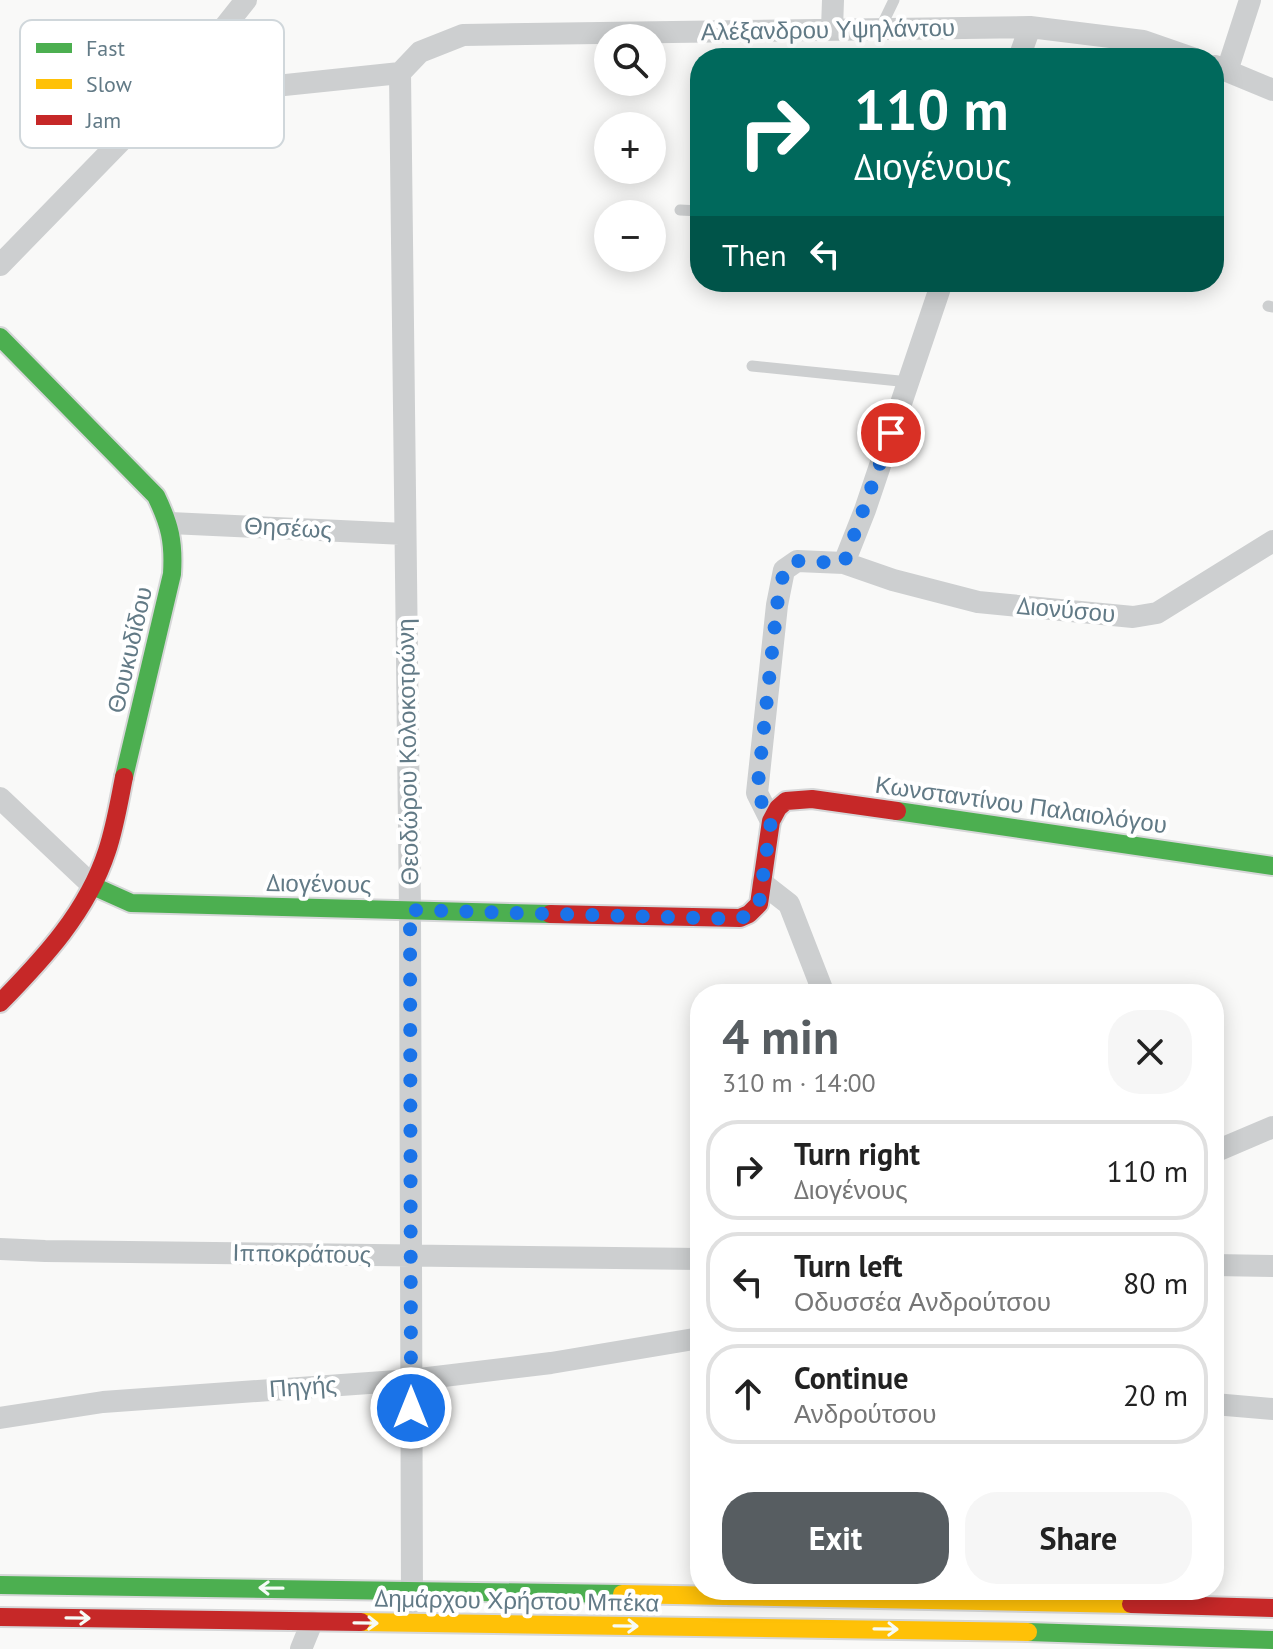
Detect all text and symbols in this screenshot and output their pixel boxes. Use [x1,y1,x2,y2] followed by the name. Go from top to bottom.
[701,12,955,47] street label: Αλέξανδρου Υψηλάντου
[20,20,284,148] legend
[594,24,666,272] map controls
[594,24,666,96] button: search
[86,34,126,62] text: Fast
[86,70,132,98] text: Slow
[854,73,1009,145] text: 110 m
[722,80,826,184] icon: right
[85,106,121,134] text: Jam
[594,112,666,184] button: +
[854,143,1012,190] text: Διογένους
[594,200,666,272] button: −
[803,232,847,276] icon: left
[722,235,787,274] text: Then
[857,399,925,467] pin
[869,411,913,455] icon: arrive
[243,510,333,545] street label: Θησέως
[100,584,159,716] street label: Θουκυδίδου
[1016,590,1117,629] street label: Διονύσου
[390,618,425,886] street label: Θεοδώρου Κολοκοτρώνη
[873,769,1169,840] street label: Κωνσταντίνου Παλαιολόγου
[266,867,372,900] street label: Διογένους
[722,1005,839,1067] text: 4 min
[1108,1010,1192,1094] button: close
[722,1066,876,1099] text: 310 m · 14:00
[794,1134,920,1173] text: Turn right
[726,1148,770,1192] icon: right
[1107,1151,1188,1190] text: 110 m
[794,1173,908,1206] text: Διογένους
[232,1237,372,1270] street label: Ιπποκράτους
[794,1246,902,1285] text: Turn left
[726,1260,770,1304] icon: left
[1123,1263,1188,1302] text: 80 m
[794,1285,1051,1318] text: Οδυσσέα Ανδρούτσου
[794,1358,908,1397] text: Continue
[369,1366,453,1450] position arrow
[268,1369,338,1404] street label: Πηγής
[726,1372,770,1416] icon: ahead
[1123,1375,1188,1414] text: 20 m
[794,1397,936,1430] text: Ανδρούτσου
[722,1492,949,1584] button: Exit
[965,1492,1192,1584] button: Share
[258,1580,285,1596] one-way arrow
[374,1583,660,1618] street label: Δημάρχου Χρήστου Μπέκα
[64,1610,91,1626] one-way arrow
[352,1615,379,1631] one-way arrow
[612,1618,639,1634] one-way arrow
[872,1621,899,1637] one-way arrow

